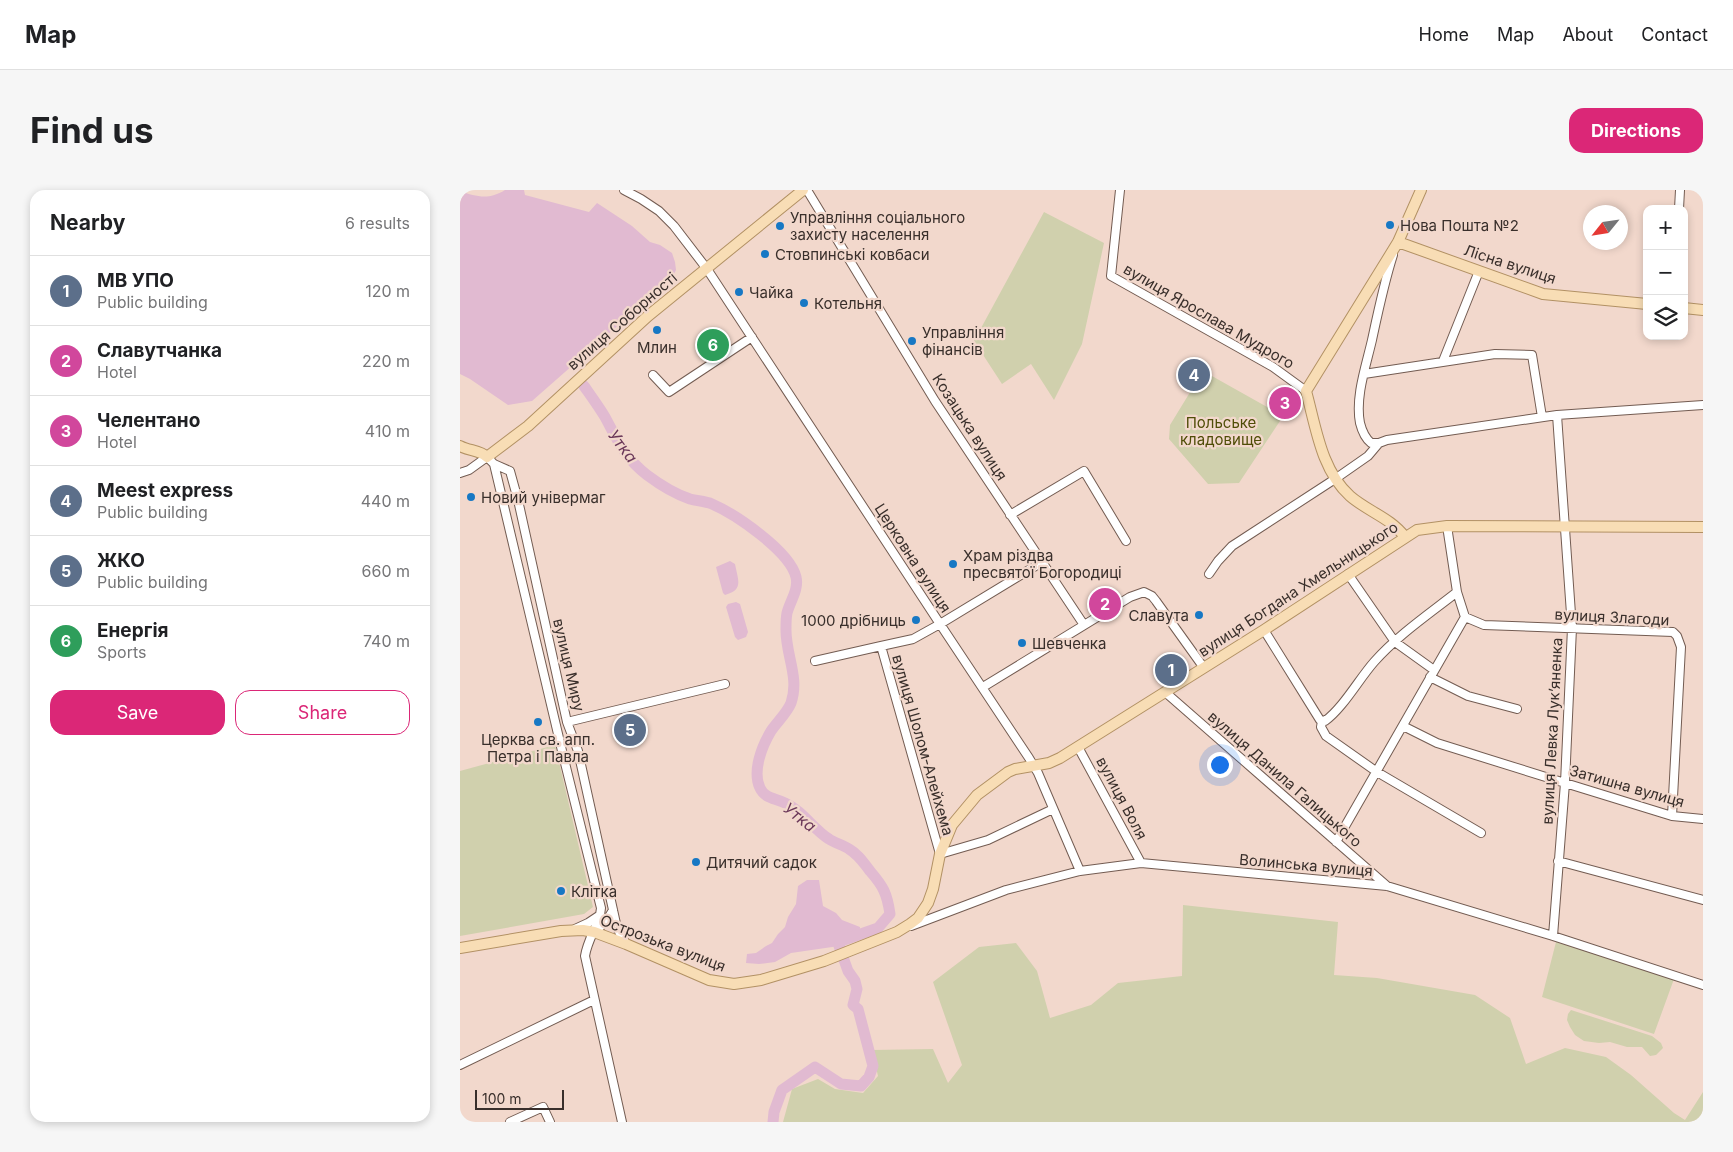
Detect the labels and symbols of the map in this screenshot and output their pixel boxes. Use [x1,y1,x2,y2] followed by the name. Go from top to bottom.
[1583,205,1628,250] north arrow
[790,208,965,244] place label: Управління соціального захисту населення
[1400,216,1519,235] place label: Нова Пошта №2
[1384,219,1396,231] marker: Нова Пошта №2
[774,220,786,232] marker: Управління соціального захисту населення
[1461,240,1559,288] street label: Лісна вулиця
[775,245,930,264] place label: Стовпинські ковбаси
[759,248,771,260] marker: Стовпинські ковбаси
[1120,259,1298,373] street label: вулиця Ярослава Мудрого
[563,268,681,374] street label: вулиця Соборності
[749,283,793,302] place label: Чайка
[733,286,745,298] marker: Чайка
[814,294,882,313] place label: Котельня
[798,297,810,309] marker: Котельня
[922,323,1004,359] place label: Управління фінансів
[651,324,663,336] marker: Млин
[697,326,729,364] pin: 6
[906,335,918,347] marker: Управління фінансів
[637,338,677,357] place label: Млин
[1178,356,1210,394] pin: 4
[928,370,1012,484] street label: Козацька вулиця
[1269,384,1301,422] pin: 3
[1180,413,1262,449] park label: Польське кладовище
[604,425,642,467] water label: Утка
[481,488,606,507] place label: Новий універмаг
[465,491,477,503] marker: Новий універмаг
[871,500,955,616] street label: Церковна вулиця
[1194,517,1402,661] street label: вулиця Богдана Хмельницького
[963,546,1122,582] place label: Храм різдва пресвятої Богородиці
[947,558,959,570] marker: Храм різдва пресвятої Богородиці
[1089,585,1121,623] pin: 2
[1554,605,1670,629] street label: вулиця Злагоди
[1128,606,1189,625] place label: Славута
[1193,609,1205,621] marker: Славута
[801,611,906,630] place label: 1000 дрібниць
[910,614,922,626] marker: 1000 дрібниць
[549,617,589,714] street label: вулиця Миру
[1032,634,1106,653] place label: Шевченка
[1016,637,1028,649] marker: Шевченка
[1538,637,1566,825] street label: вулиця Левка Лукʼяненка
[1155,651,1187,689] pin: 1
[888,652,958,838] street label: вулиця Шолом-Алейхема
[1204,707,1366,851] street label: вулиця Данила Галицького
[614,711,646,749] pin: 5
[532,716,544,728] marker: Церква св. апп. Петра і Павла
[481,730,595,766] place label: Церква св. апп. Петра і Павла
[1207,752,1233,778] your location
[1092,753,1152,843] street label: вулиця Воля
[1567,761,1687,811] street label: Затишна вулиця
[780,798,821,836] water label: Утка
[1238,850,1374,880] street label: Волинська вулиця
[706,853,817,872] place label: Дитячий садок
[690,856,702,868] marker: Дитячий садок
[571,882,617,901] place label: Клітка
[555,885,567,897] marker: Клітка
[598,910,728,976] street label: Острозька вулиця
[475,1087,564,1110] scale bar

